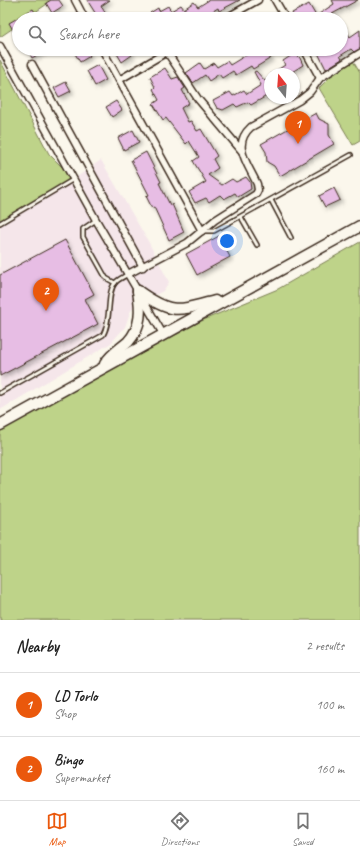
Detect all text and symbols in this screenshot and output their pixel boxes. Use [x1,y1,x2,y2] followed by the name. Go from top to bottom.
[12,12,348,56] search box
[26,23,48,45] icon: search
[58,25,119,44] text: Search here
[264,68,300,104] north arrow
[285,111,311,144] pin: 1
[217,231,237,251] your location
[33,278,59,311] pin: 2
[16,636,59,657] text: Nearby
[306,638,344,654] text: 2 results
[54,687,97,706] text: LD Torlo
[26,697,32,713] text: 1
[316,697,344,713] text: 100 m
[54,706,76,722] text: Shop
[54,751,83,770] text: Bingo
[26,761,32,777] text: 2
[316,761,344,777] text: 160 m
[54,770,109,786] text: Supermarket
[46,810,68,848] tab: Map
[161,810,199,848] tab: Directions
[292,810,314,848] tab: Saved

